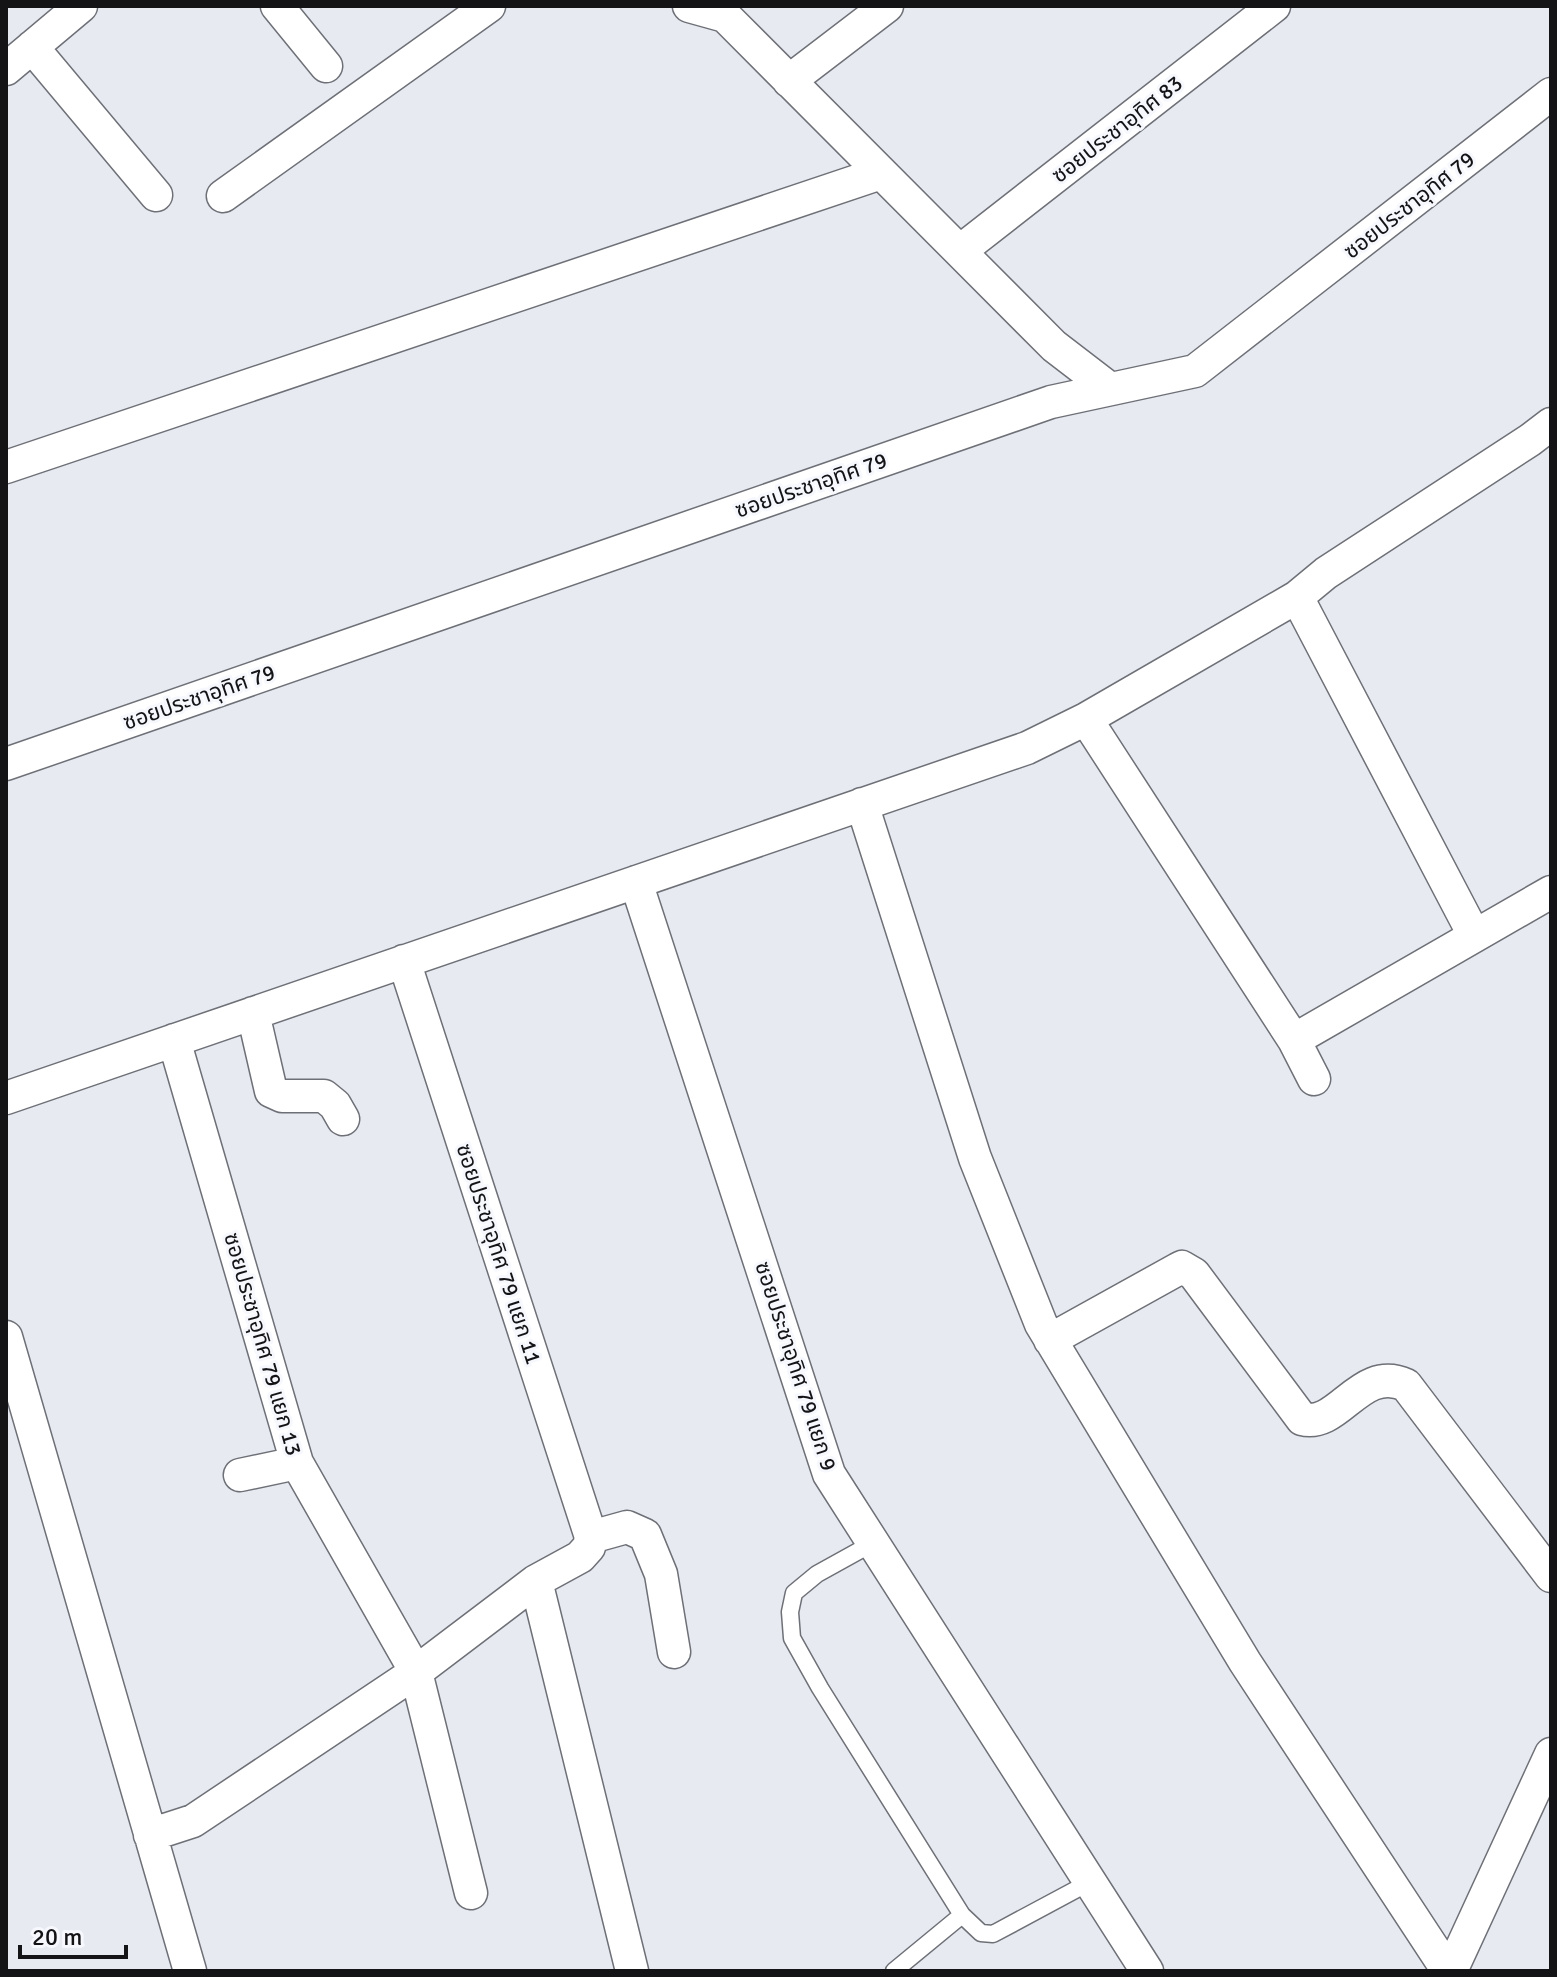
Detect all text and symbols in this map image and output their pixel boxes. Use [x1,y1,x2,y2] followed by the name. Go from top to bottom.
[1046,69,1188,189] street label: ซอยประชาอุทิศ 83
[1338,145,1480,265] street label: ซอยประชาอุทิศ 79
[731,446,891,524] street label: ซอยประชาอุทิศ 79
[119,658,279,736] street label: ซอยประชาอุทิศ 79
[451,1140,547,1368] street label: ซอยประชาอุทิศ 79 แยก 11
[218,1230,308,1458] street label: ซอยประชาอุทิศ 79 แยก 13
[749,1258,843,1474] street label: ซอยประชาอุทิศ 79 แยก 9
[20,1909,126,1959] scale bar
[32,1922,82,1952] text: 20 m

